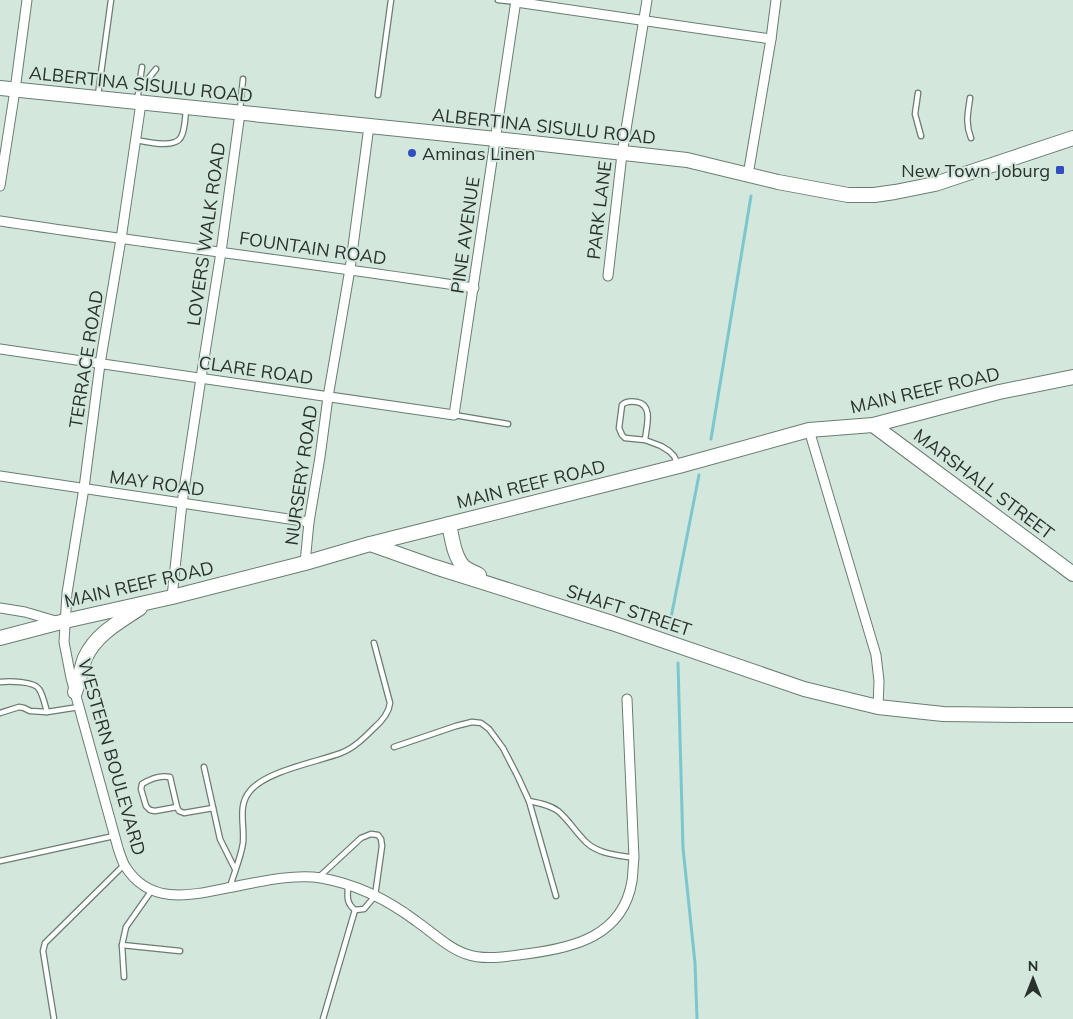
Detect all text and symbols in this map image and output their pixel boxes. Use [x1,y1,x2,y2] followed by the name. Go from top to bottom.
[28,61,254,107] street label: ALBERTINA SISULU ROAD
[431,103,657,149] street label: ALBERTINA SISULU ROAD
[182,141,230,327] street label: LOVERS WALK ROAD
[422,142,535,165] place label: Aminas Linen
[406,147,418,159] marker: Aminas Linen
[582,159,616,261] street label: PARK LANE
[901,159,1050,182] place label: New Town Joburg
[1054,164,1066,176] marker: New Town Joburg
[445,175,485,295] street label: PINE AVENUE
[238,226,388,270] street label: FOUNTAIN ROAD
[64,288,108,430] street label: TERRACE ROAD
[197,351,315,389] street label: CLARE ROAD
[848,362,1002,418] street label: MAIN REEF ROAD
[280,403,322,547] street label: NURSERY ROAD
[909,424,1059,544] street label: MARSHALL STREET
[454,454,608,514] street label: MAIN REEF ROAD
[108,465,206,501] street label: MAY ROAD
[62,556,216,612] street label: MAIN REEF ROAD
[564,579,694,641] street label: SHAFT STREET
[73,656,151,858] street label: WESTERN BOULEVARD
[1008,954,1058,1004] north arrow
[1028,957,1038,975] text: N

